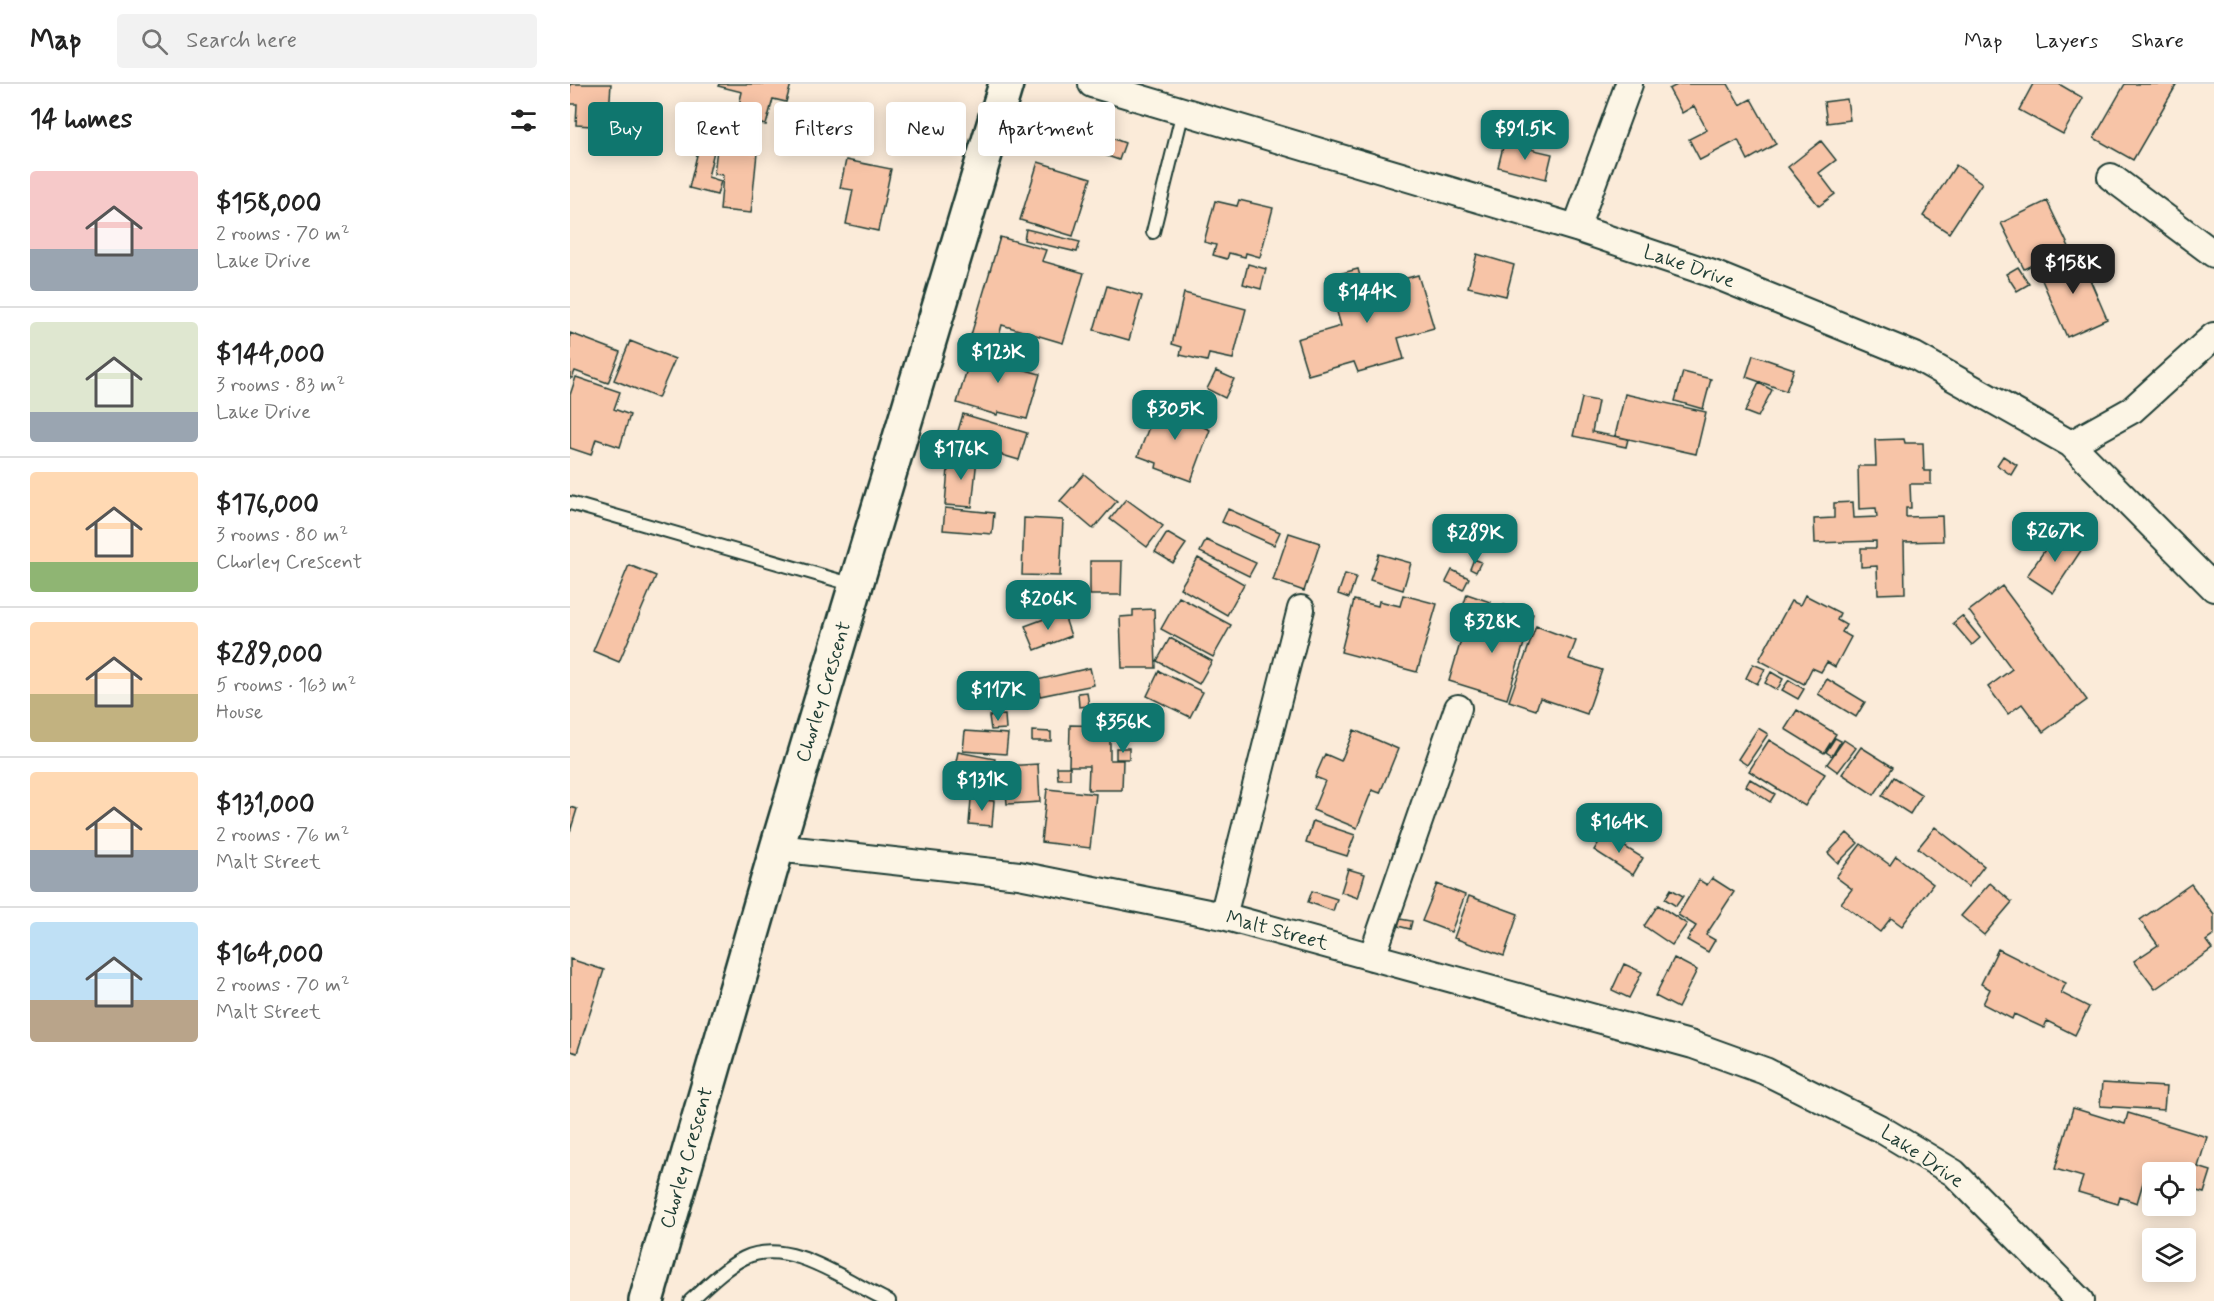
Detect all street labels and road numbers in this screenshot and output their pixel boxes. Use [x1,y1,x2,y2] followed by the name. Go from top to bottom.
[1640,239,1738,295] street label: Lake Drive
[790,618,858,766] street label: Chorley Crescent
[1223,904,1331,958] street label: Malt Street
[654,1084,720,1232] street label: Chorley Crescent
[1875,1119,1969,1195] street label: Lake Drive

